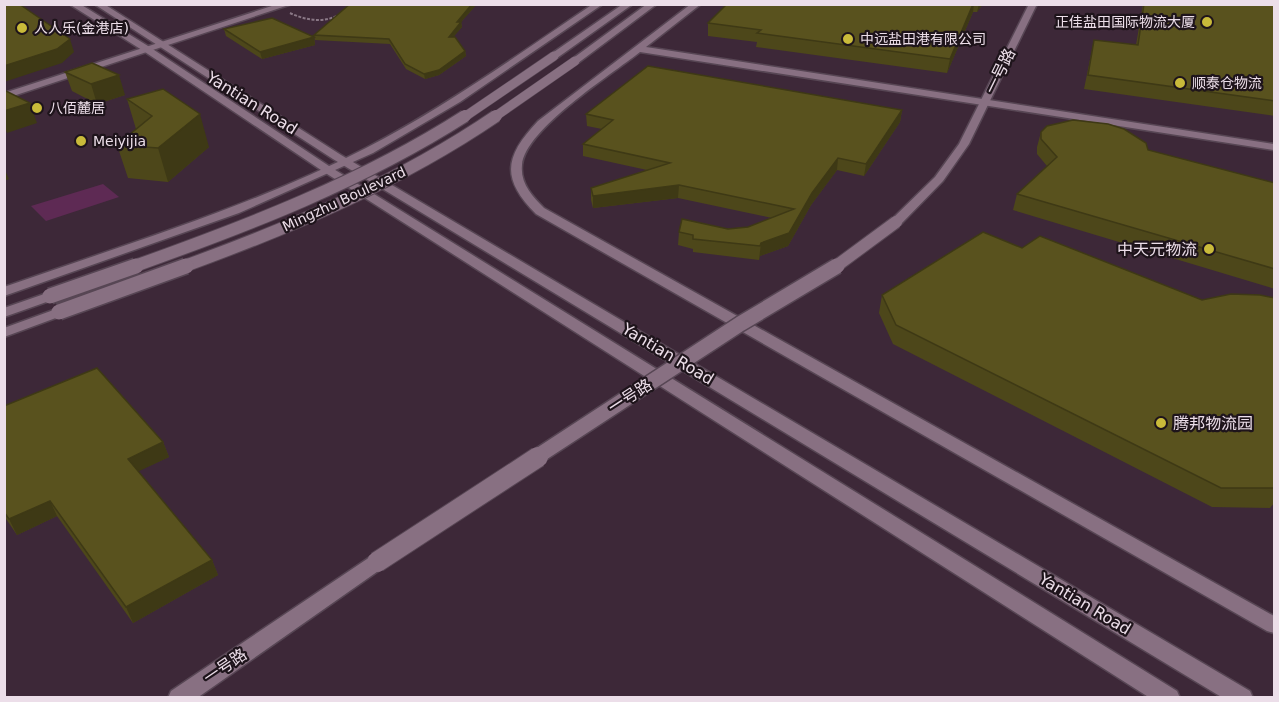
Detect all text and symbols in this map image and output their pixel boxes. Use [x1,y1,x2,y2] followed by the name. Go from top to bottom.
[1055,14,1195,30] place label: 正佳盐田国际物流大厦
[1200,15,1214,29] marker: 正佳盐田国际物流大厦
[34,20,129,36] place label: 人人乐(金港店)
[15,21,29,35] marker: 人人乐(金港店)
[860,31,986,47] place label: 中远盐田港有限公司
[841,32,855,46] marker: 中远盐田港有限公司
[981,45,1019,97] street label: 一号路
[202,67,301,138] street label: Yantian Road
[1192,75,1262,91] place label: 顺泰仓物流
[1173,76,1187,90] marker: 顺泰仓物流
[49,100,105,116] place label: 八佰麓居
[30,101,44,115] marker: 八佰麓居
[93,133,146,149] place label: Meiyijia
[74,134,88,148] marker: Meiyijia
[280,163,408,235] street label: Mingzhu Boulevard
[1117,240,1197,259] place label: 中天元物流
[1202,242,1216,256] marker: 中天元物流
[618,319,717,389] street label: Yantian Road
[605,375,655,417] street label: 一号路
[1173,414,1253,433] place label: 腾邦物流园
[1154,416,1168,430] marker: 腾邦物流园
[1035,569,1134,639] street label: Yantian Road
[200,645,250,687] street label: 一号路

